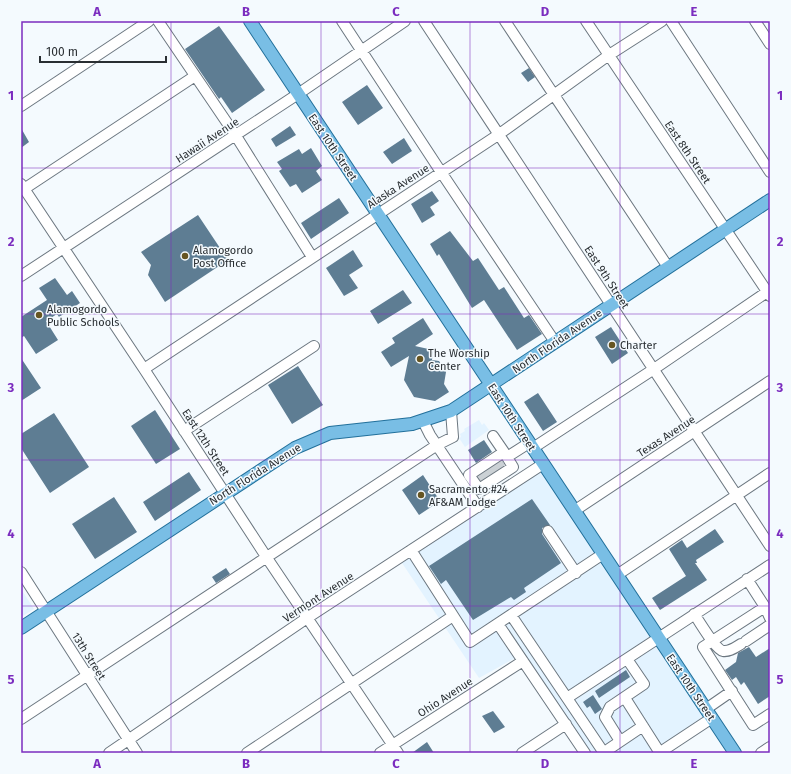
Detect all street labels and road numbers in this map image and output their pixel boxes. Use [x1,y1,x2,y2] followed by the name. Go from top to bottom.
[305,111,360,183] street label: East 10th Street
[173,115,241,166] street label: Hawaii Avenue
[662,118,713,186] street label: East 8th Street
[365,162,432,211] street label: Alaska Avenue
[581,243,632,311] street label: East 9th Street
[510,306,605,376] street label: North Florida Avenue
[485,381,538,453] street label: East 10th Street
[179,406,232,478] street label: East 12th Street
[635,413,698,460] street label: Texas Avenue
[207,441,304,508] street label: North Florida Avenue
[280,570,356,625] street label: Vermont Avenue
[69,630,108,682] street label: 13th Street
[663,651,718,723] street label: East 10th Street
[415,675,475,720] street label: Ohio Avenue

